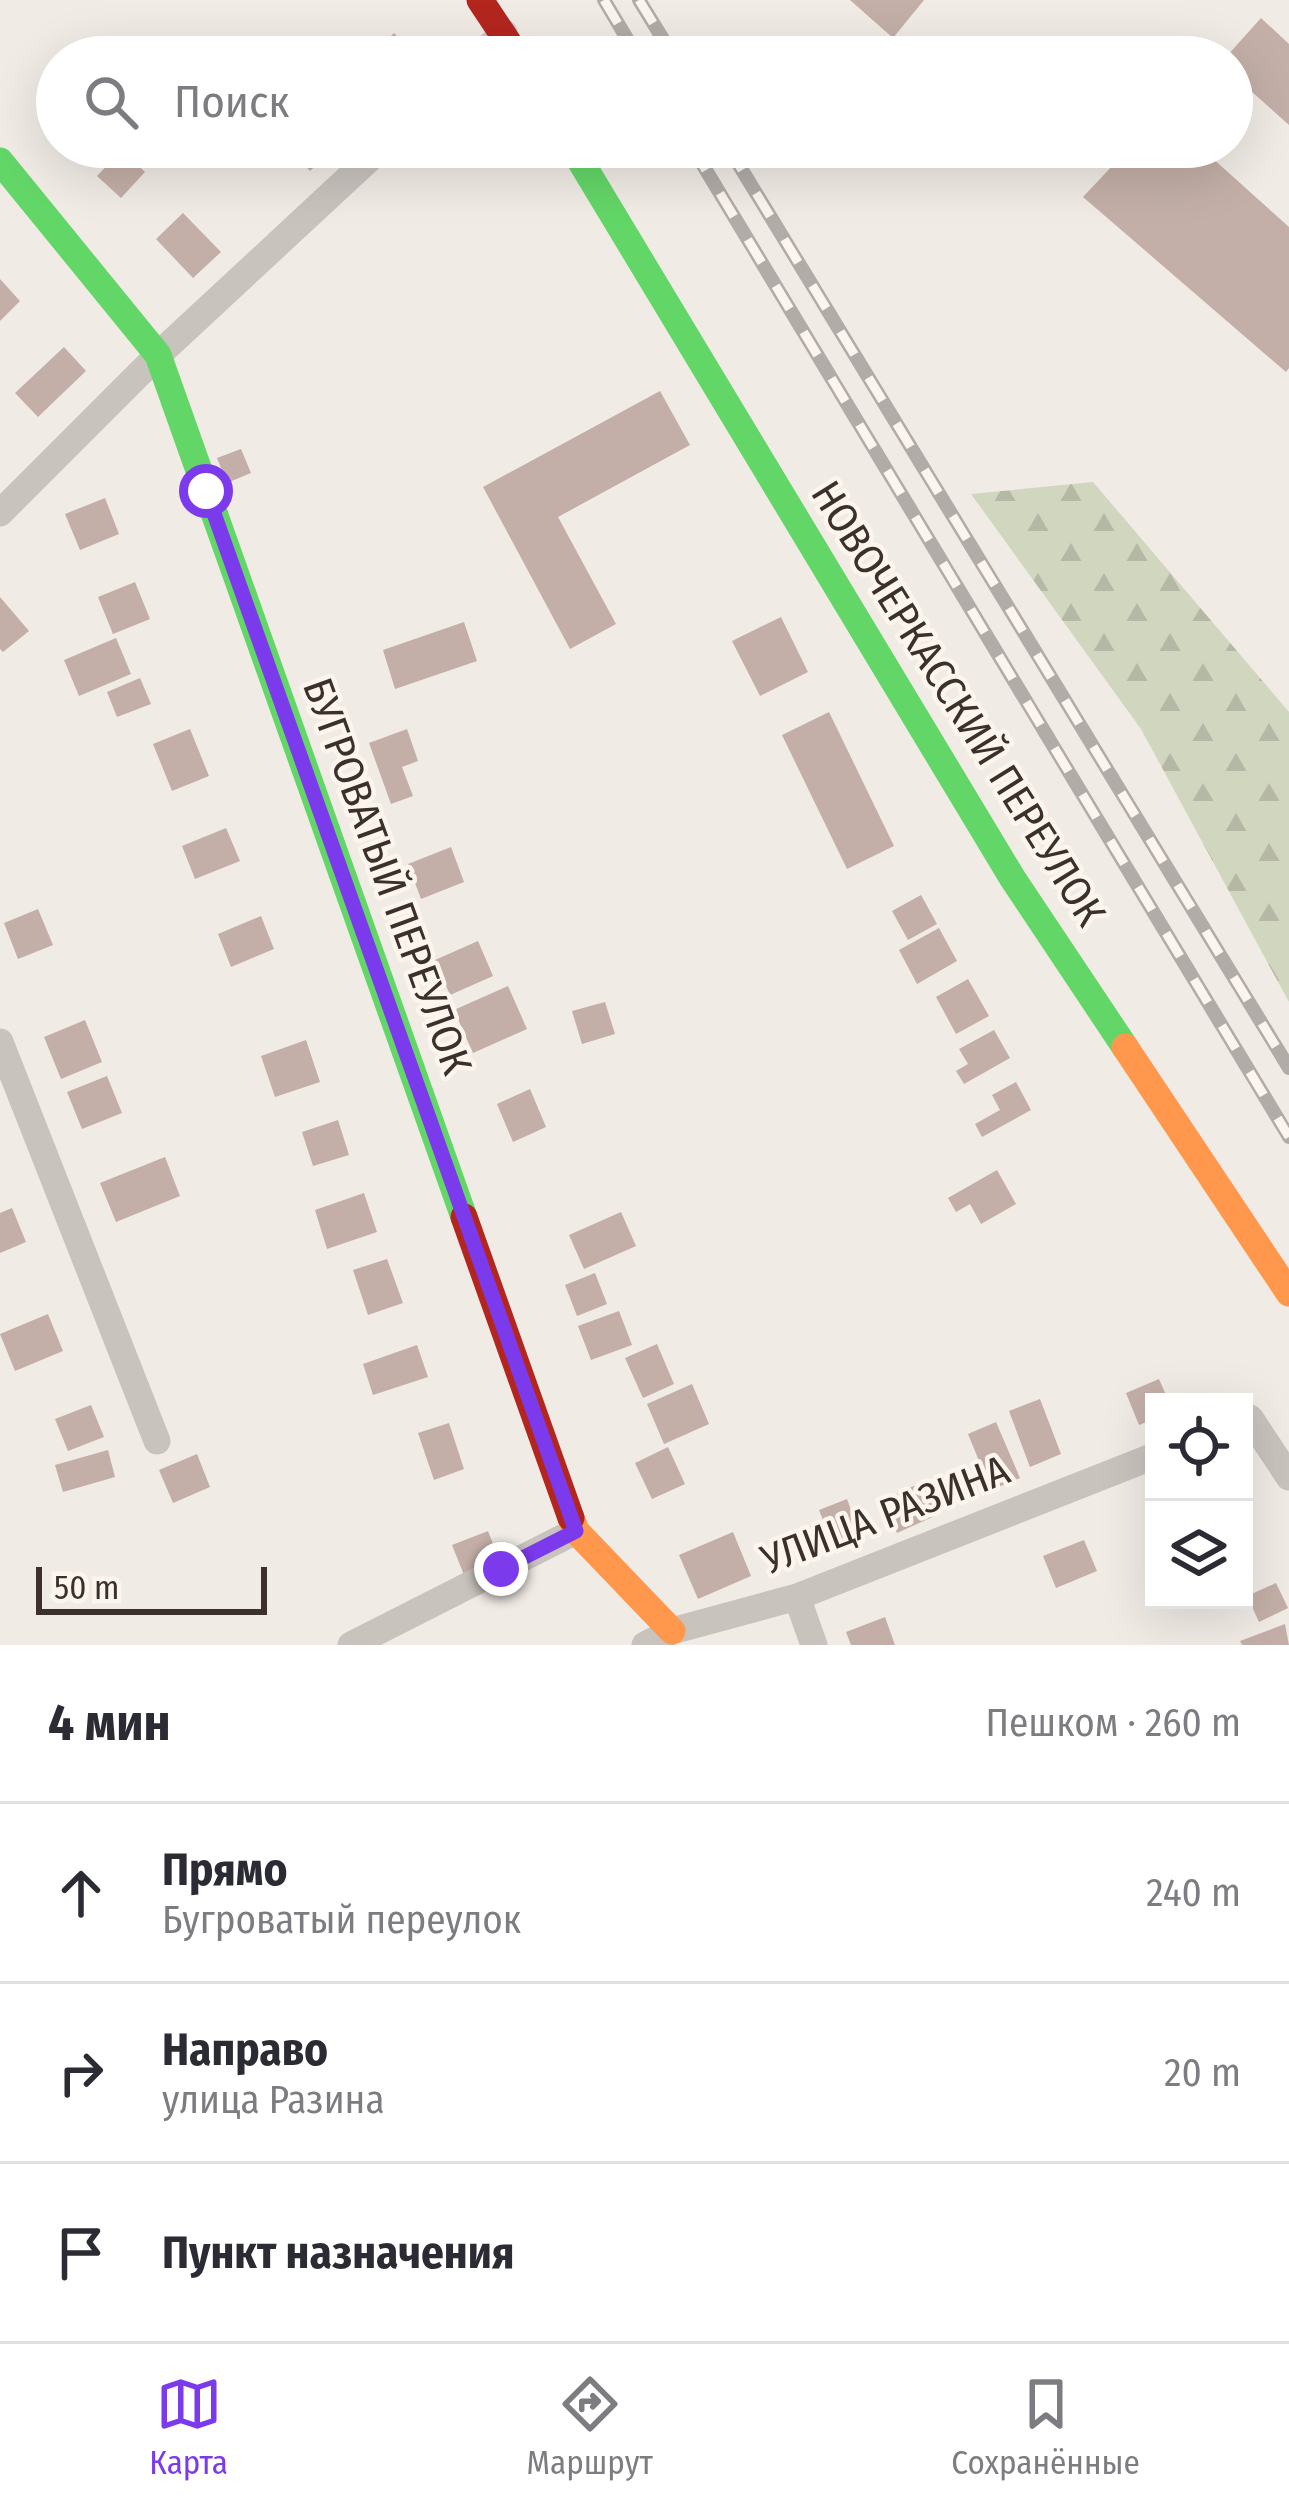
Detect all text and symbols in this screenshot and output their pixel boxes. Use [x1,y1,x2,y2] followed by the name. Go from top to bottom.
[36,36,1253,168] search box
[78,69,144,135] icon: search
[174,75,289,129] text: Поиск
[179,464,233,518] route start
[801,472,1116,936] street label: НОВОЧЕРКАССКИЙ ПЕРЕУЛОК
[292,671,482,1082] street label: БУГРОВАТЫЙ ПЕРЕУЛОК
[1145,1393,1253,1609] map controls
[1145,1393,1253,1501] button: locate
[753,1445,1016,1585] street label: УЛИЦА РАЗИНА
[1145,1501,1253,1609] button: layers
[474,1542,528,1596] route end
[36,1561,267,1614] scale bar
[54,1568,119,1608] text: 50 m
[48,1692,171,1754] text: 4 мин
[986,1700,1241,1746] text: Пешком · 260 m
[162,1843,287,1897] text: Прямо
[48,1860,114,1926] icon: ahead
[1146,1870,1241,1916] text: 240 m
[162,1897,521,1943] text: Бугроватый переулок
[162,2023,328,2077] text: Направо
[48,2040,114,2106] icon: right
[1164,2050,1241,2096] text: 20 m
[162,2077,385,2123] text: улица Разина
[48,2220,114,2286] icon: arrive
[162,2226,515,2280] text: Пункт назначения
[149,2371,228,2483] tab: Карта
[527,2371,653,2483] tab: Маршрут
[951,2371,1140,2483] tab: Сохранённые

